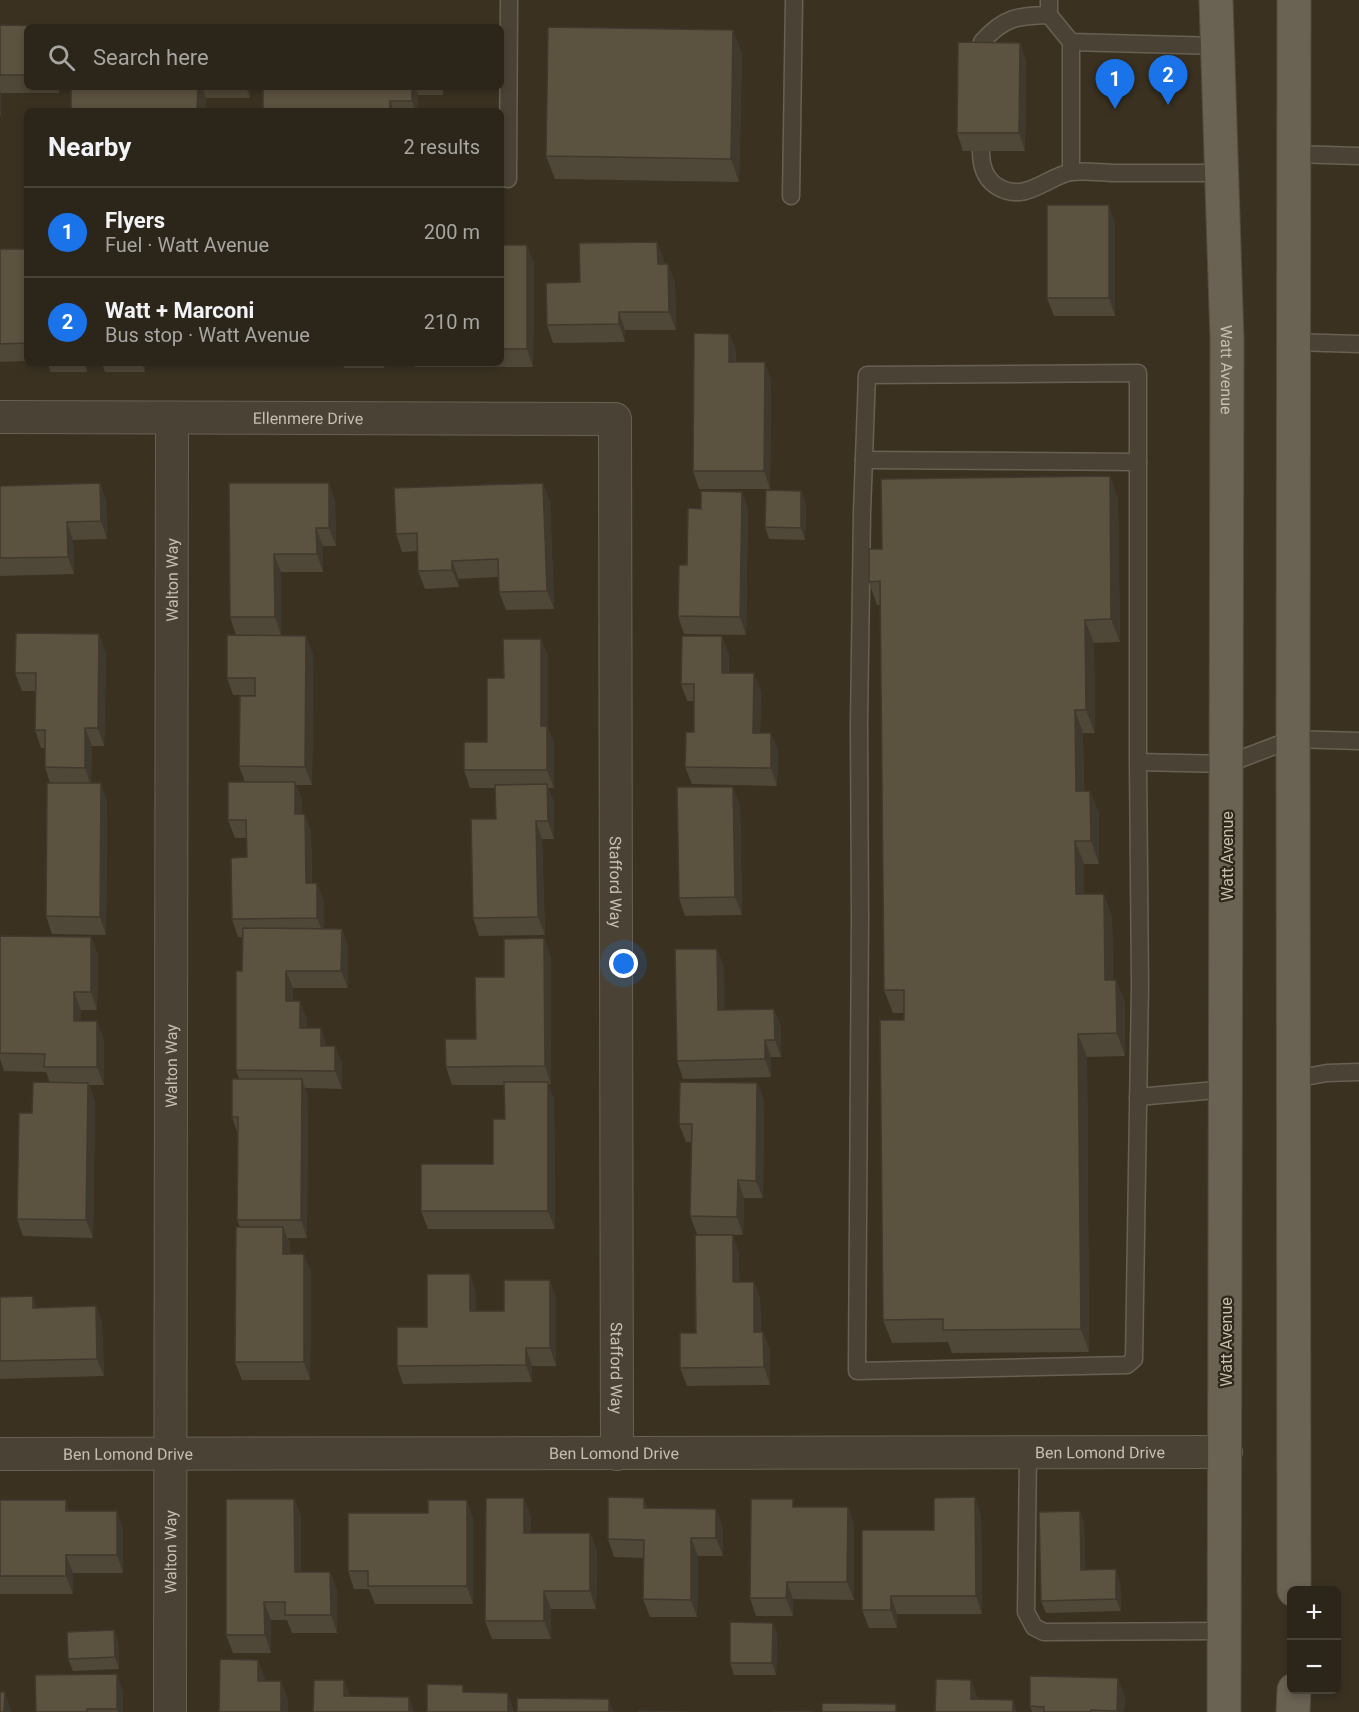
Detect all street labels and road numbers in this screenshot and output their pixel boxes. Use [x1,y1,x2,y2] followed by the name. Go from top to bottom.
[1217,325,1237,415] street label: Watt Avenue
[253,408,363,428] street label: Ellenmere Drive
[162,538,181,622] street label: Walton Way
[1218,811,1237,901] street label: Watt Avenue
[606,836,625,928] street label: Stafford Way
[161,1024,181,1108] street label: Walton Way
[1217,1297,1236,1387] street label: Watt Avenue
[607,1322,626,1414] street label: Stafford Way
[549,1443,679,1463] street label: Ben Lomond Drive
[1035,1443,1165,1462] street label: Ben Lomond Drive
[63,1444,193,1463] street label: Ben Lomond Drive
[161,1510,180,1594] street label: Walton Way

